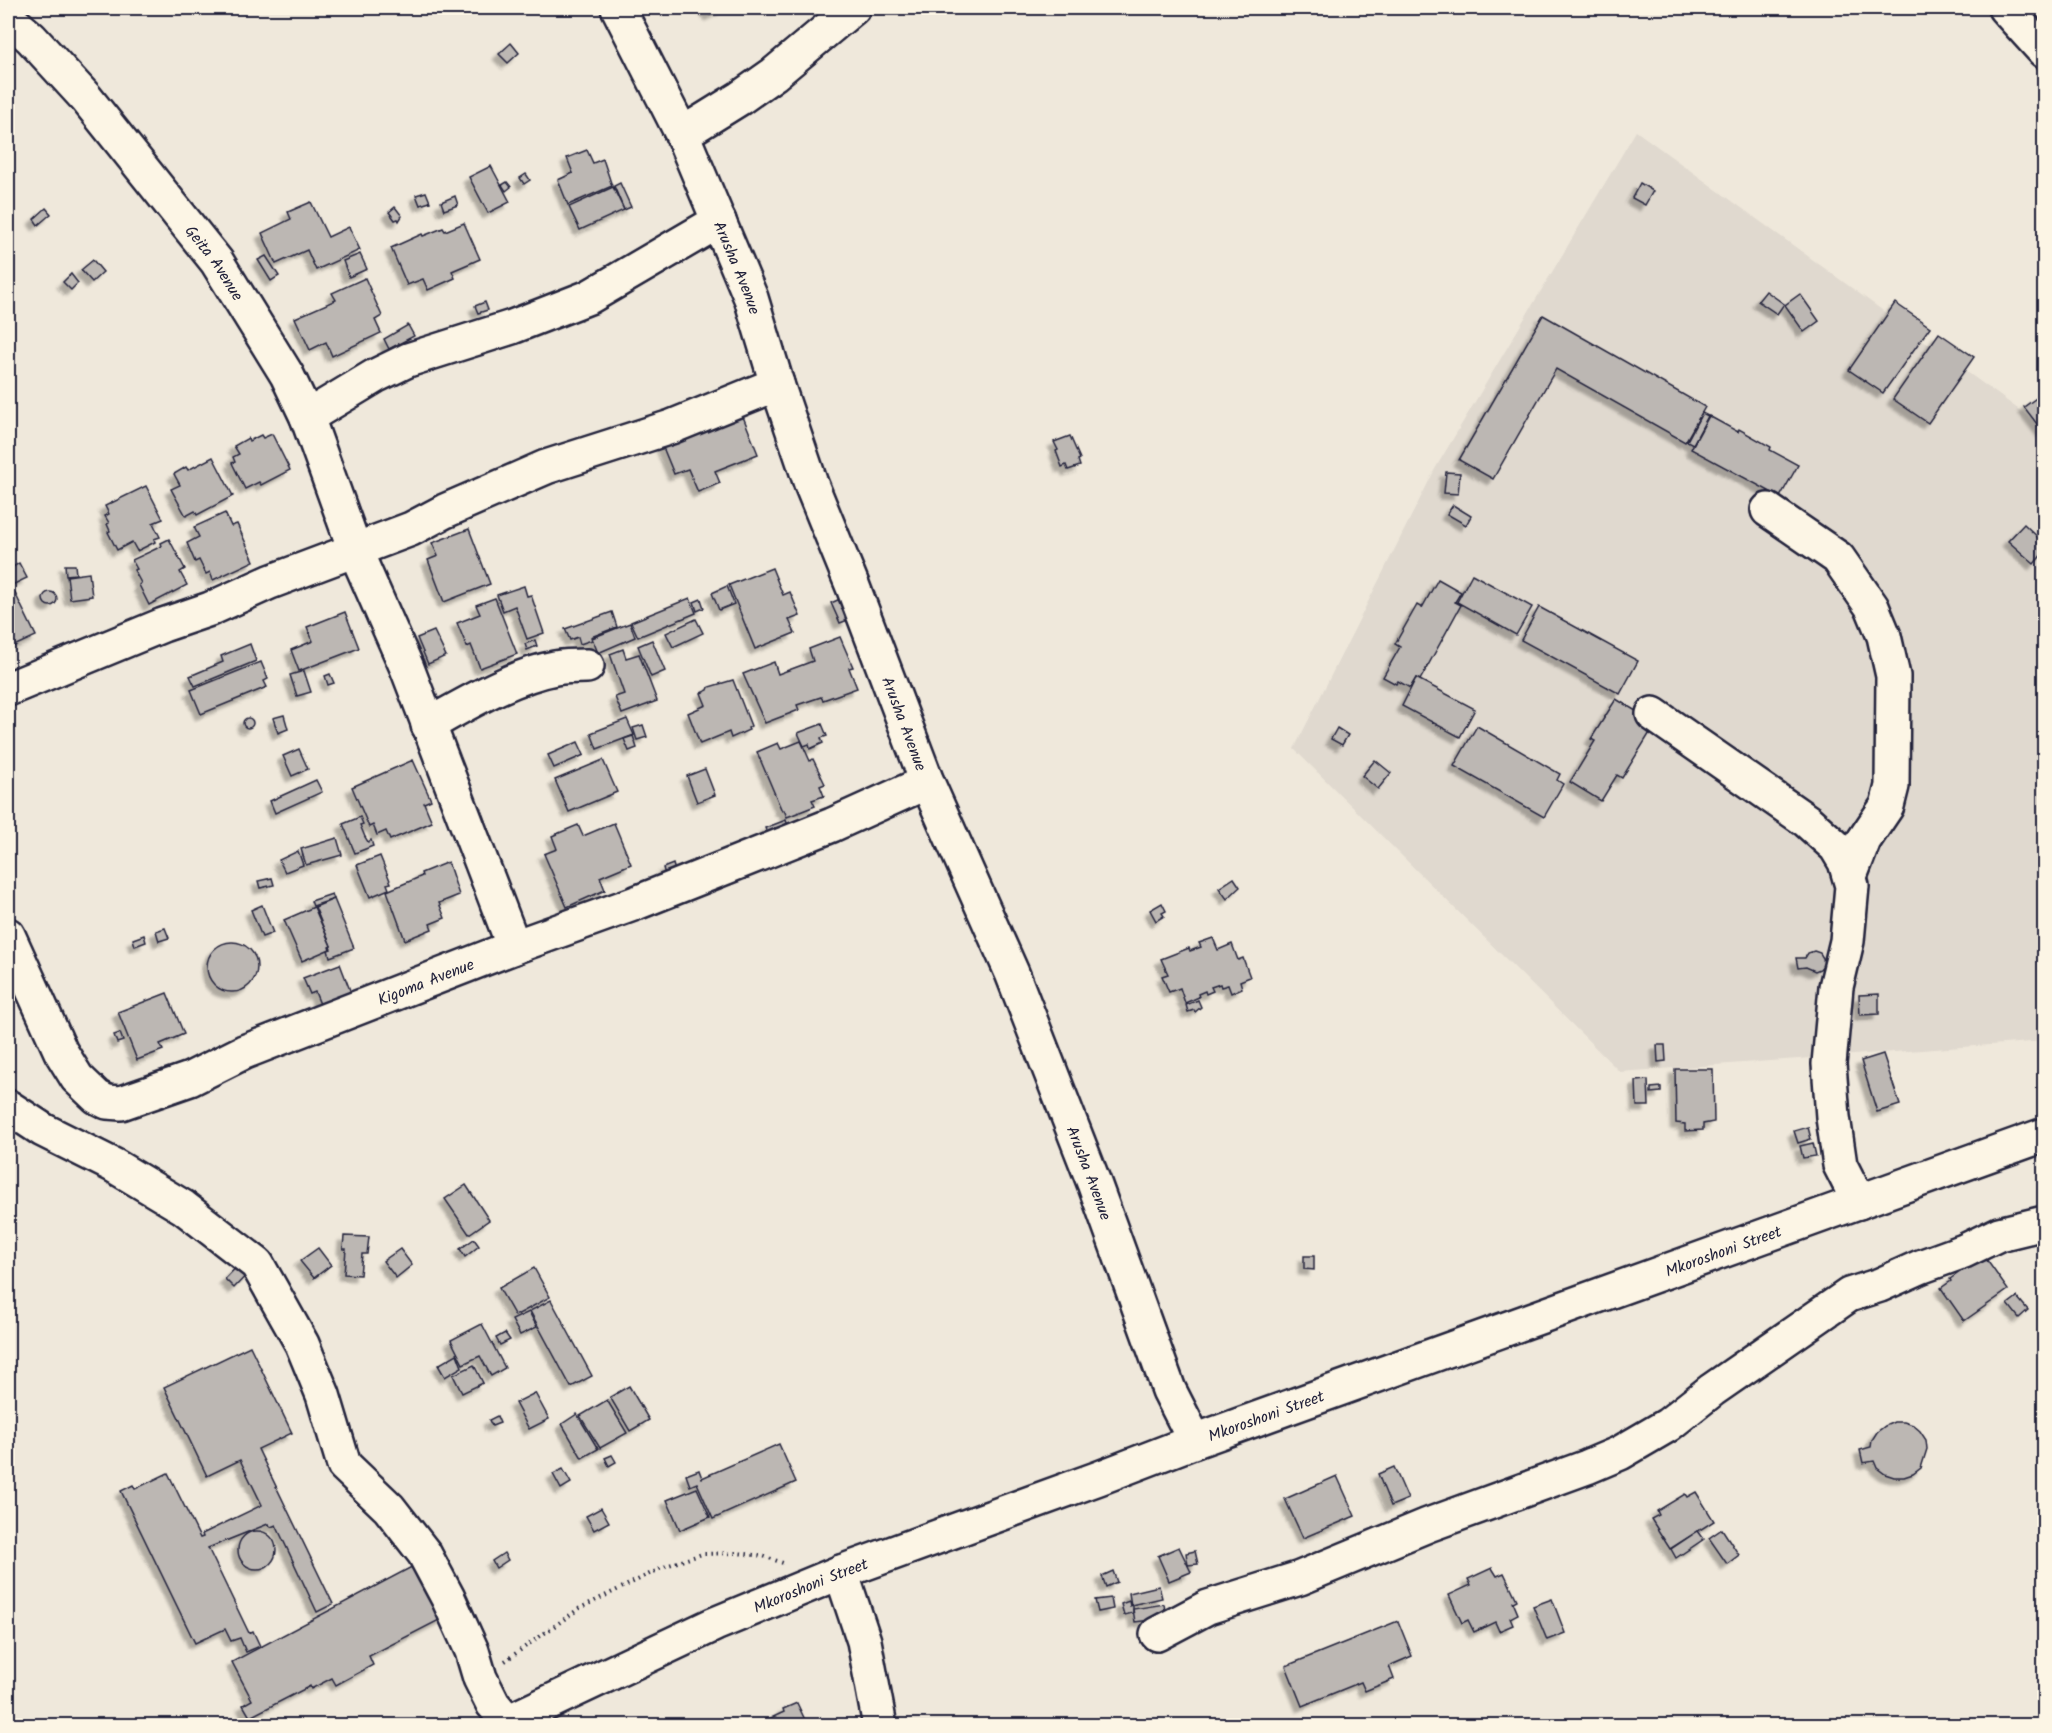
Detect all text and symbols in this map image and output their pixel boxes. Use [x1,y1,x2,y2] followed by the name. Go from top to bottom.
[706,217,766,318] street label: Arusha Avenue
[178,220,249,306] street label: Geita Avenue
[874,673,933,775] street label: Arusha Avenue
[374,953,478,1013] street label: Kigoma Avenue
[1059,1123,1117,1224] street label: Arusha Avenue
[1662,1219,1786,1285] street label: Mkoroshoni Street
[1205,1384,1329,1449] street label: Mkoroshoni Street
[750,1552,873,1621] street label: Mkoroshoni Street

